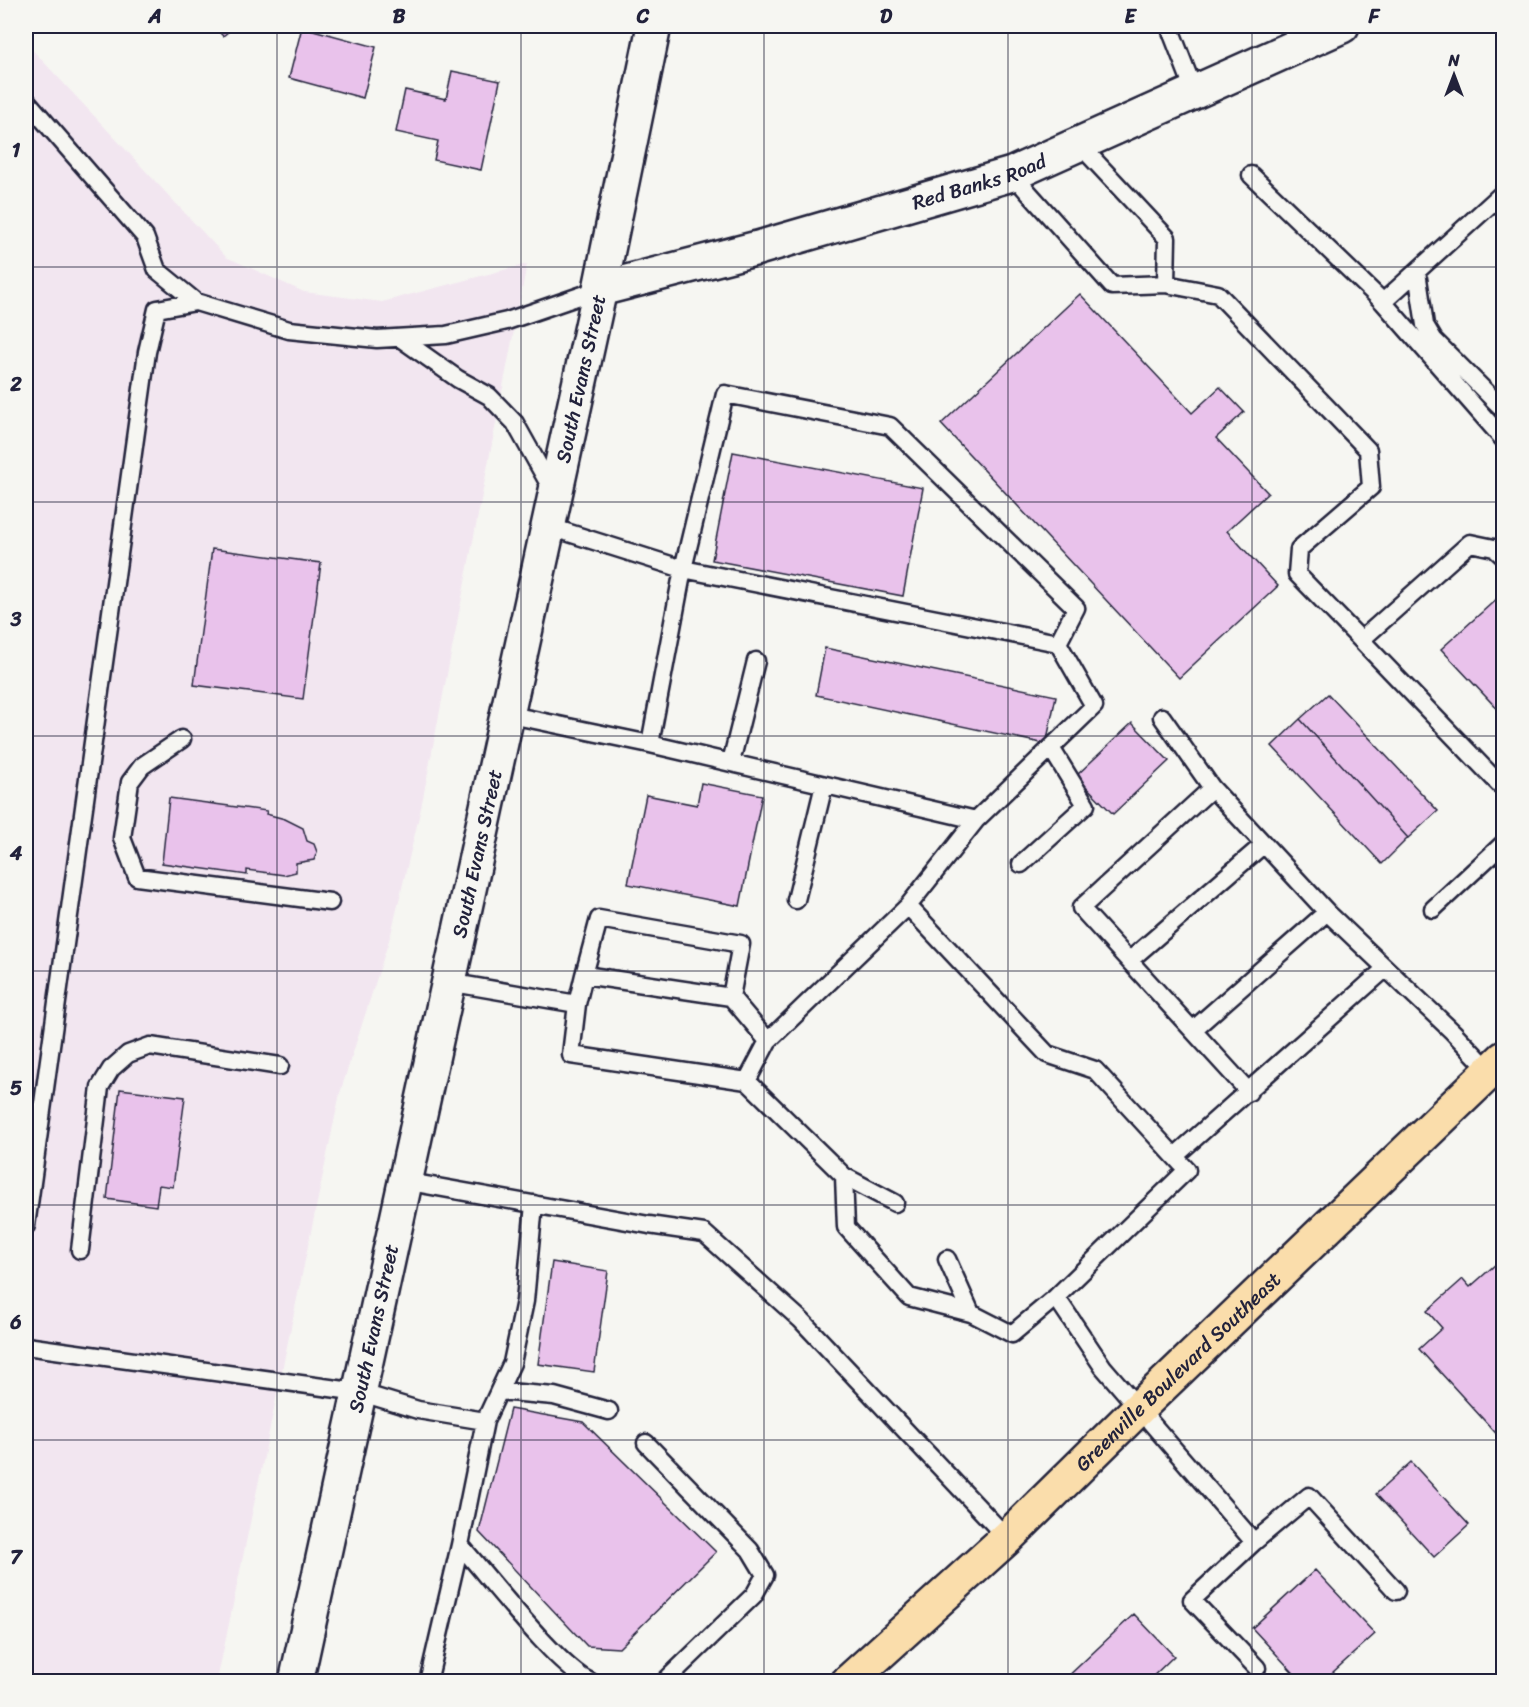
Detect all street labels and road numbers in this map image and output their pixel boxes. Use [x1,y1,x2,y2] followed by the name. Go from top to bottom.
[908,143,1053,220] street label: Red Banks Road
[546,291,616,466] street label: South Evans Street
[442,766,513,941] street label: South Evans Street
[338,1241,409,1416] street label: South Evans Street
[1067,1263,1290,1480] street label: Greenville Boulevard Southeast

